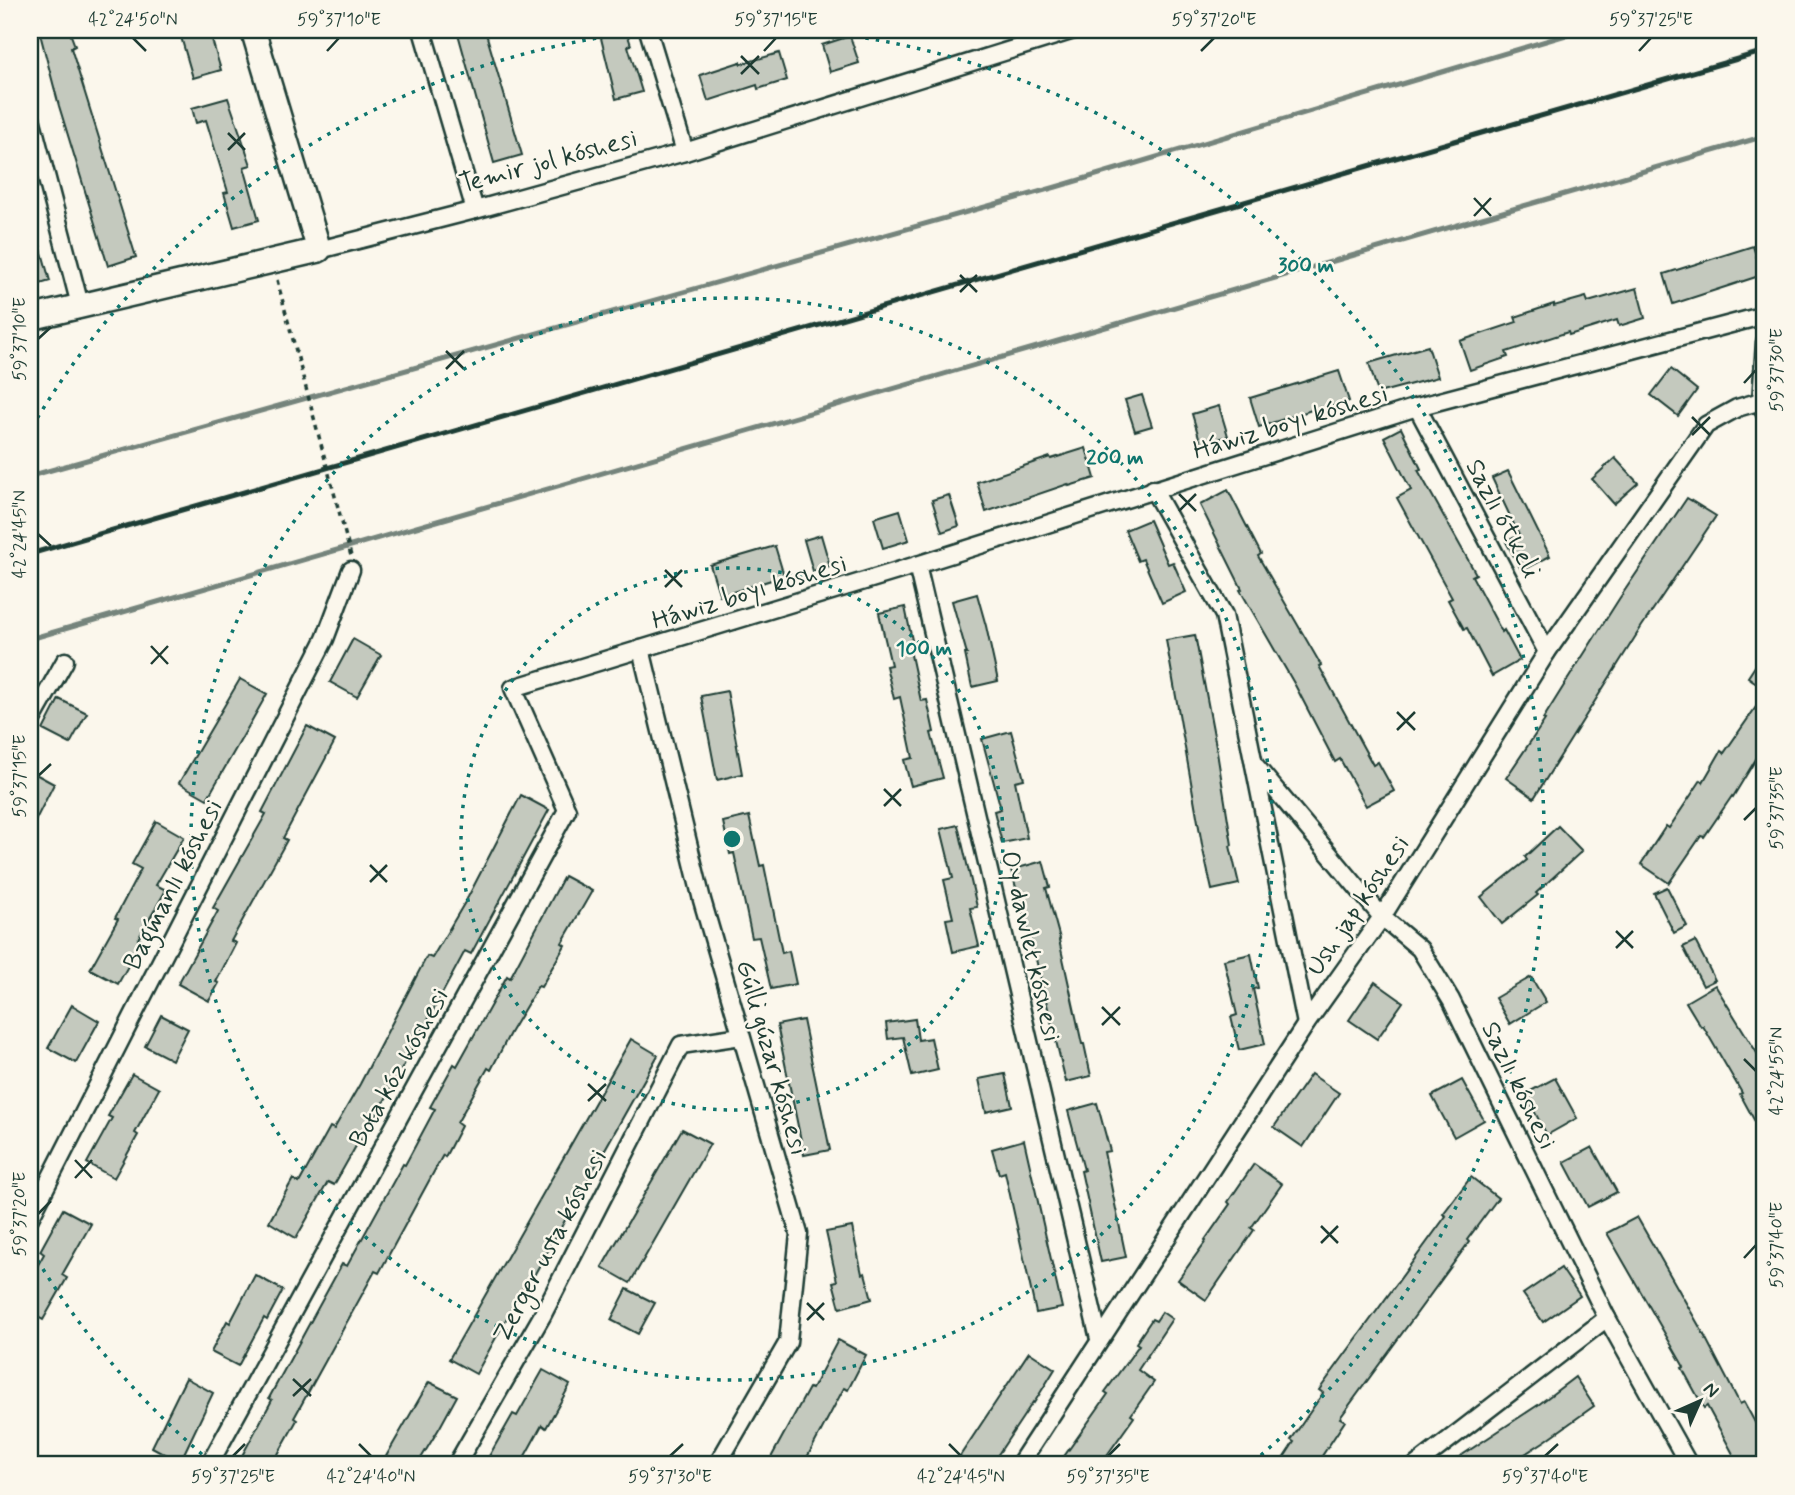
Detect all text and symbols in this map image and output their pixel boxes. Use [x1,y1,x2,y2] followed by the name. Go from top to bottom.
[88,8,178,32] text: 42°24'50"N
[297,8,381,32] text: 59°37'10"E
[734,8,818,32] text: 59°37'15"E
[1172,8,1256,32] text: 59°37'20"E
[1609,8,1693,32] text: 59°37'25"E
[456,122,641,202] street label: Temir jol kóshesi
[1278,252,1335,280] text: 300 m
[8,297,32,381] text: 59°37'10"E
[1765,328,1789,412] text: 59°37'30"E
[1189,377,1392,469] street label: Háwiz boyı kóshesi
[1086,444,1144,472] text: 200 m
[1457,453,1548,584] street label: Sazlı ótkeli
[8,490,32,578] text: 42°24'45"N
[648,547,851,639] street label: Háwiz boyı kóshesi
[896,635,952,663] text: 100 m
[8,734,32,818] text: 59°37'15"E
[1765,766,1789,850] text: 59°37'35"E
[116,794,234,977] street label: Baǵmanlı kóshesi
[720,827,744,851] centre of rings
[1299,829,1418,983] street label: Ush jap kóshesi
[992,848,1069,1045] street label: Oy dawlet kóshesi
[727,956,815,1159] street label: Gúlli gúzar kóshesi
[342,982,458,1154] street label: Bota kóz kóshesi
[1473,1016,1564,1155] street label: Sazlı kóshesi
[1765,1027,1789,1115] text: 42°24'55"N
[486,1144,618,1349] street label: Zerger usta kóshesi
[8,1172,32,1256] text: 59°37'20"E
[1765,1202,1789,1288] text: 59°37'40"E
[1666,1366,1736,1436] north arrow
[1698,1377,1724,1403] text: N
[191,1465,275,1489] text: 59°37'25"E
[327,1465,415,1489] text: 42°24'40"N
[628,1465,712,1489] text: 59°37'30"E
[917,1465,1005,1489] text: 42°24'45"N
[1066,1465,1150,1489] text: 59°37'35"E
[1502,1465,1588,1489] text: 59°37'40"E

